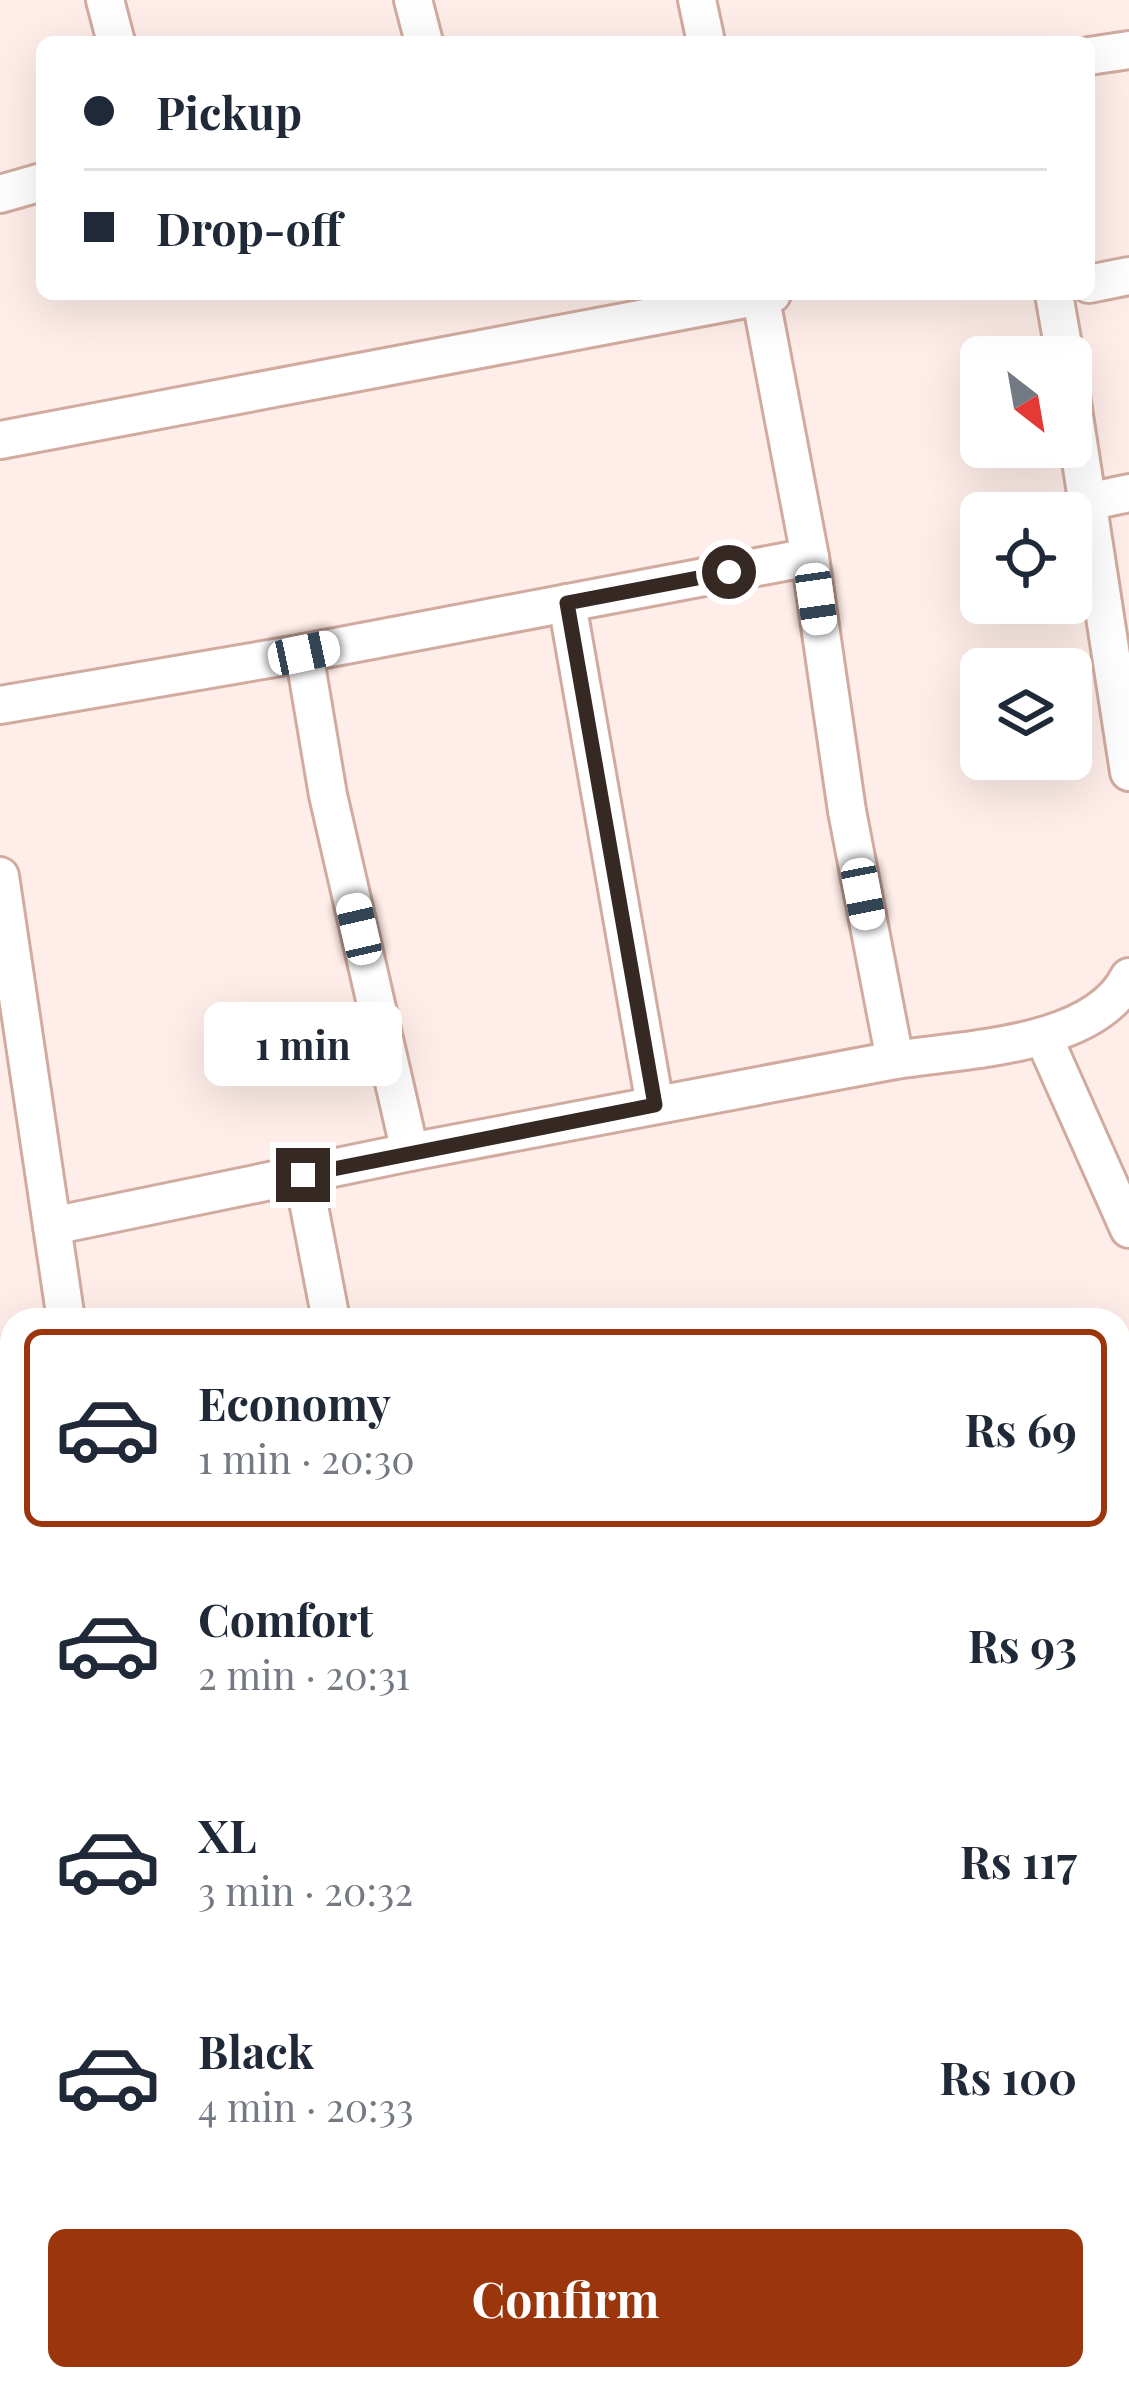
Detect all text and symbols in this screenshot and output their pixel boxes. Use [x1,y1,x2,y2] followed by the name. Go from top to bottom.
[156,81,302,141] text: Pickup
[156,197,342,257] text: Drop-off
[960,336,1092,468] north arrow
[960,336,1092,780] map controls
[960,492,1092,624] button: locate
[702,545,756,599] route start
[793,561,839,637] car
[265,628,343,678] car
[960,648,1092,780] button: layers
[838,855,888,933] car
[333,890,385,968] car
[204,1001,402,1085] callout: 1 min
[255,1018,351,1070] text: 1 min
[276,1148,330,1202] route end
[198,1372,391,1432] text: Economy
[54,1374,162,1482] icon: car
[964,1398,1077,1458] text: Rs 69
[198,1432,415,1484] text: 1 min · 20:30
[198,1588,373,1648] text: Comfort
[54,1590,162,1698] icon: car
[968,1614,1077,1674] text: Rs 93
[198,1648,410,1700] text: 2 min · 20:31
[198,1804,257,1864] text: XL
[54,1806,162,1914] icon: car
[960,1830,1077,1890] text: Rs 117
[198,1864,413,1916] text: 3 min · 20:32
[198,2020,314,2080] text: Black
[54,2022,162,2130] icon: car
[939,2046,1077,2106] text: Rs 100
[198,2080,414,2132] text: 4 min · 20:33
[48,2229,1083,2367] button: Confirm

